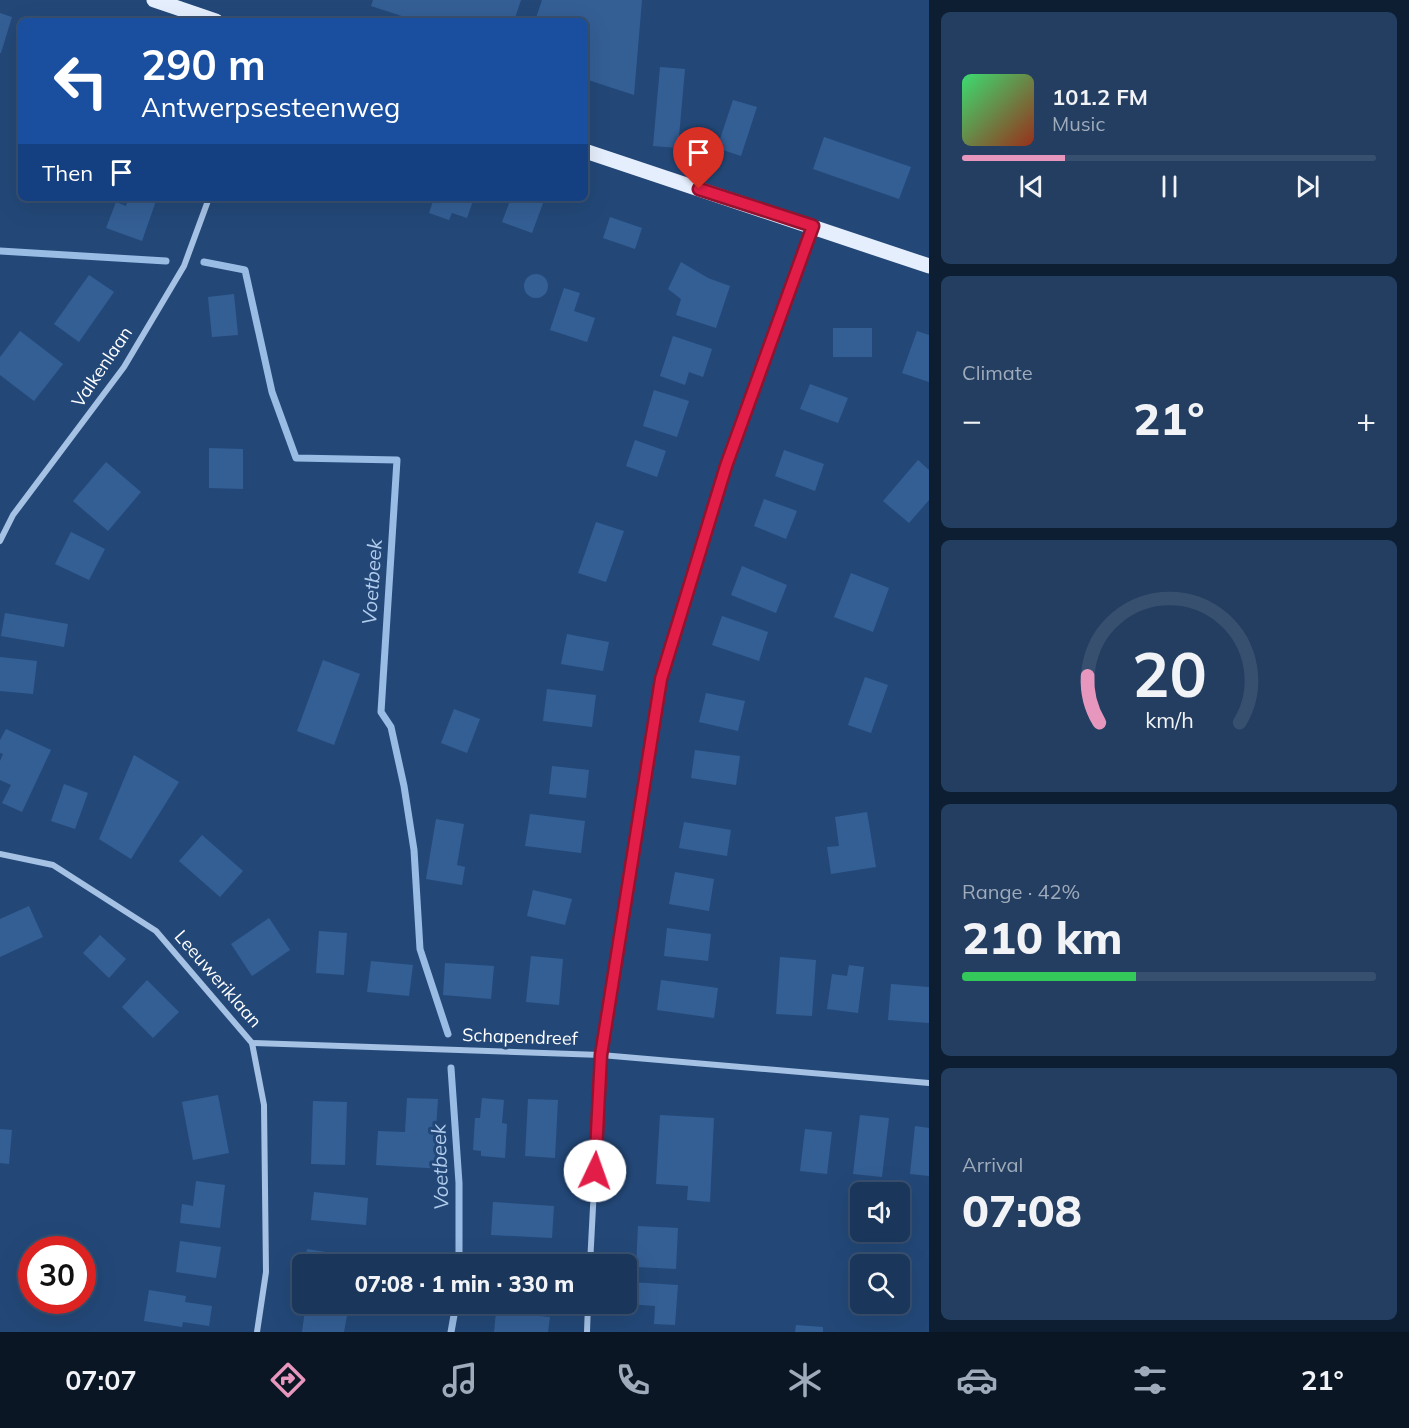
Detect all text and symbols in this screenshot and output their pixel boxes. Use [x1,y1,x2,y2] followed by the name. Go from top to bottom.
[141,38,266,91] text: 290 m
[42,42,120,120] icon: left
[1052,83,1148,111] text: 101.2 FM
[141,90,400,124] text: Antwerpsesteenweg
[1052,111,1105,136] text: Music
[673,127,724,189] pin
[682,136,715,169] icon: arrive
[105,156,138,189] icon: arrive
[42,159,93,187] text: Then
[1015,170,1048,203] icon: previous
[1153,170,1186,203] icon: pause
[1291,170,1324,203] icon: next
[66,322,137,411] street label: Valkenlaan
[962,360,1033,385] text: Climate
[1133,390,1205,446] text: 21°
[962,399,982,440] text: −
[1356,399,1376,440] text: +
[356,537,387,626] water label: Voetbeek
[1132,634,1206,713] text: 20
[1145,706,1193,733] text: km/h
[962,879,1080,904] text: Range · 42%
[962,909,1123,965] text: 210 km
[170,925,267,1032] street label: Leeuweriklaan
[462,1023,579,1050] street label: Schapendreef
[425,1123,453,1210] water label: Voetbeek
[563,1139,627,1203] position arrow
[962,1152,1023,1177] text: Arrival
[850,1182,910,1314] map controls
[850,1182,910,1242] button: sound
[962,1182,1082,1238] text: 07:08
[18,1236,96,1314] speed limit sign: 30
[850,1254,910,1314] button: search
[355,1270,574,1298] text: 07:08 · 1 min · 330 m
[267,1359,309,1401] icon: directions
[439,1359,481,1401] icon: music
[612,1359,654,1401] icon: phone
[784,1359,826,1401] icon: climate
[956,1359,998,1401] icon: car
[1129,1359,1171,1401] icon: filters
[65,1363,137,1397] text: 07:07
[1301,1363,1344,1397] text: 21°

